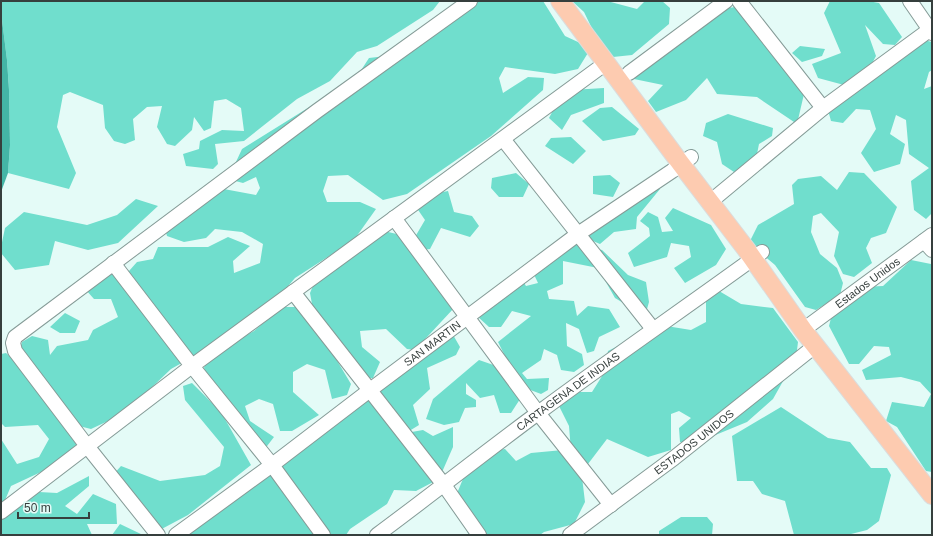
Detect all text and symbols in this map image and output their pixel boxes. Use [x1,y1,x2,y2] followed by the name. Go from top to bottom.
[833,255,902,310] street label: Estados Unidos
[402,318,463,368] street label: SAN MARTIN
[514,350,622,433] street label: CARTAGENA DE INDIAS
[652,407,736,477] street label: ESTADOS UNIDOS
[18,494,89,520] scale bar
[24,501,51,515] text: 50 m

